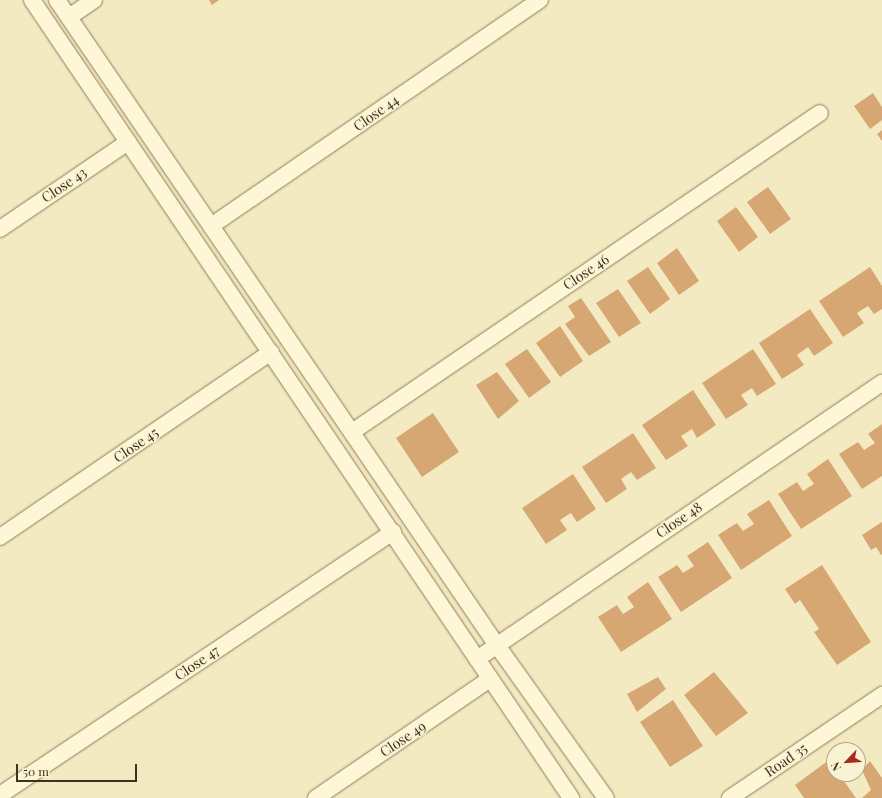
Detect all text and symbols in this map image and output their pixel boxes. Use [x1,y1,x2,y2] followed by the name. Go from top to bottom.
[350,91,402,135] street label: Close 44
[38,164,90,206] street label: Close 43
[560,250,612,294] street label: Close 46
[110,424,162,466] street label: Close 45
[653,498,705,542] street label: Close 48
[171,642,223,684] street label: Close 47
[377,717,429,761] street label: Close 49
[762,740,810,780] street label: Road 35
[826,742,866,782] north arrow
[18,756,139,782] scale bar
[827,760,844,774] text: N
[23,763,49,779] text: 50 m

